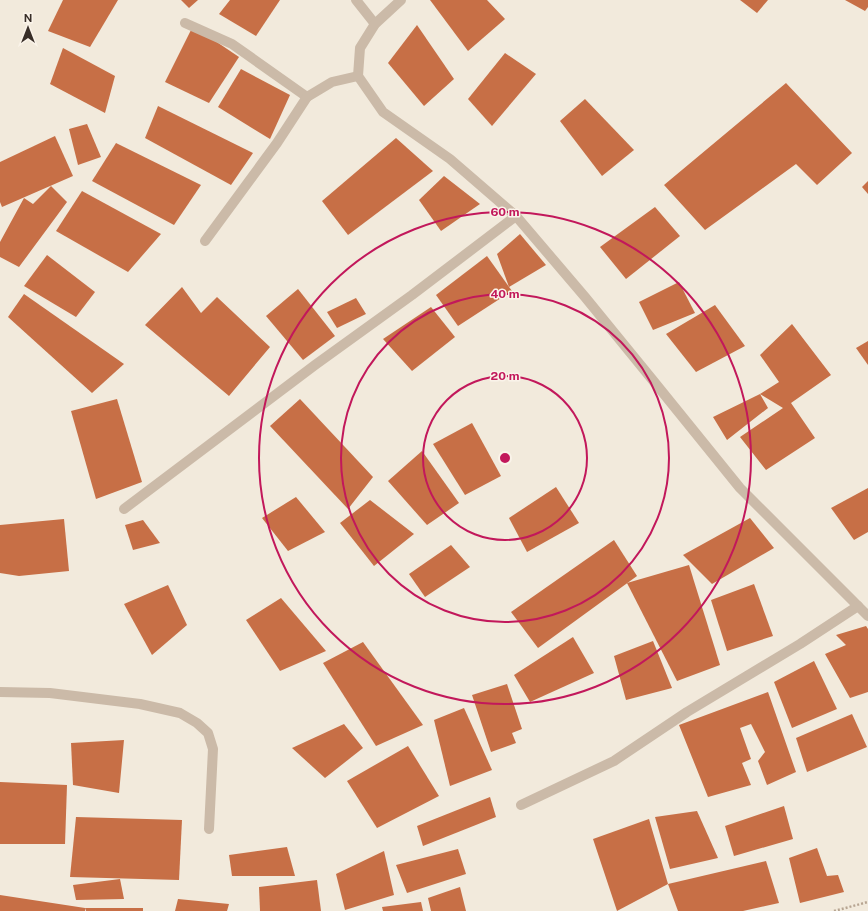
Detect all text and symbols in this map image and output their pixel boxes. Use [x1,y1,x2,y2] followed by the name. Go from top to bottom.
[8,8,48,48] north arrow
[24,12,32,24] text: N
[490,205,520,219] text: 60 m
[490,287,520,301] text: 40 m
[491,369,520,383] text: 20 m
[498,451,512,465] centre of rings

